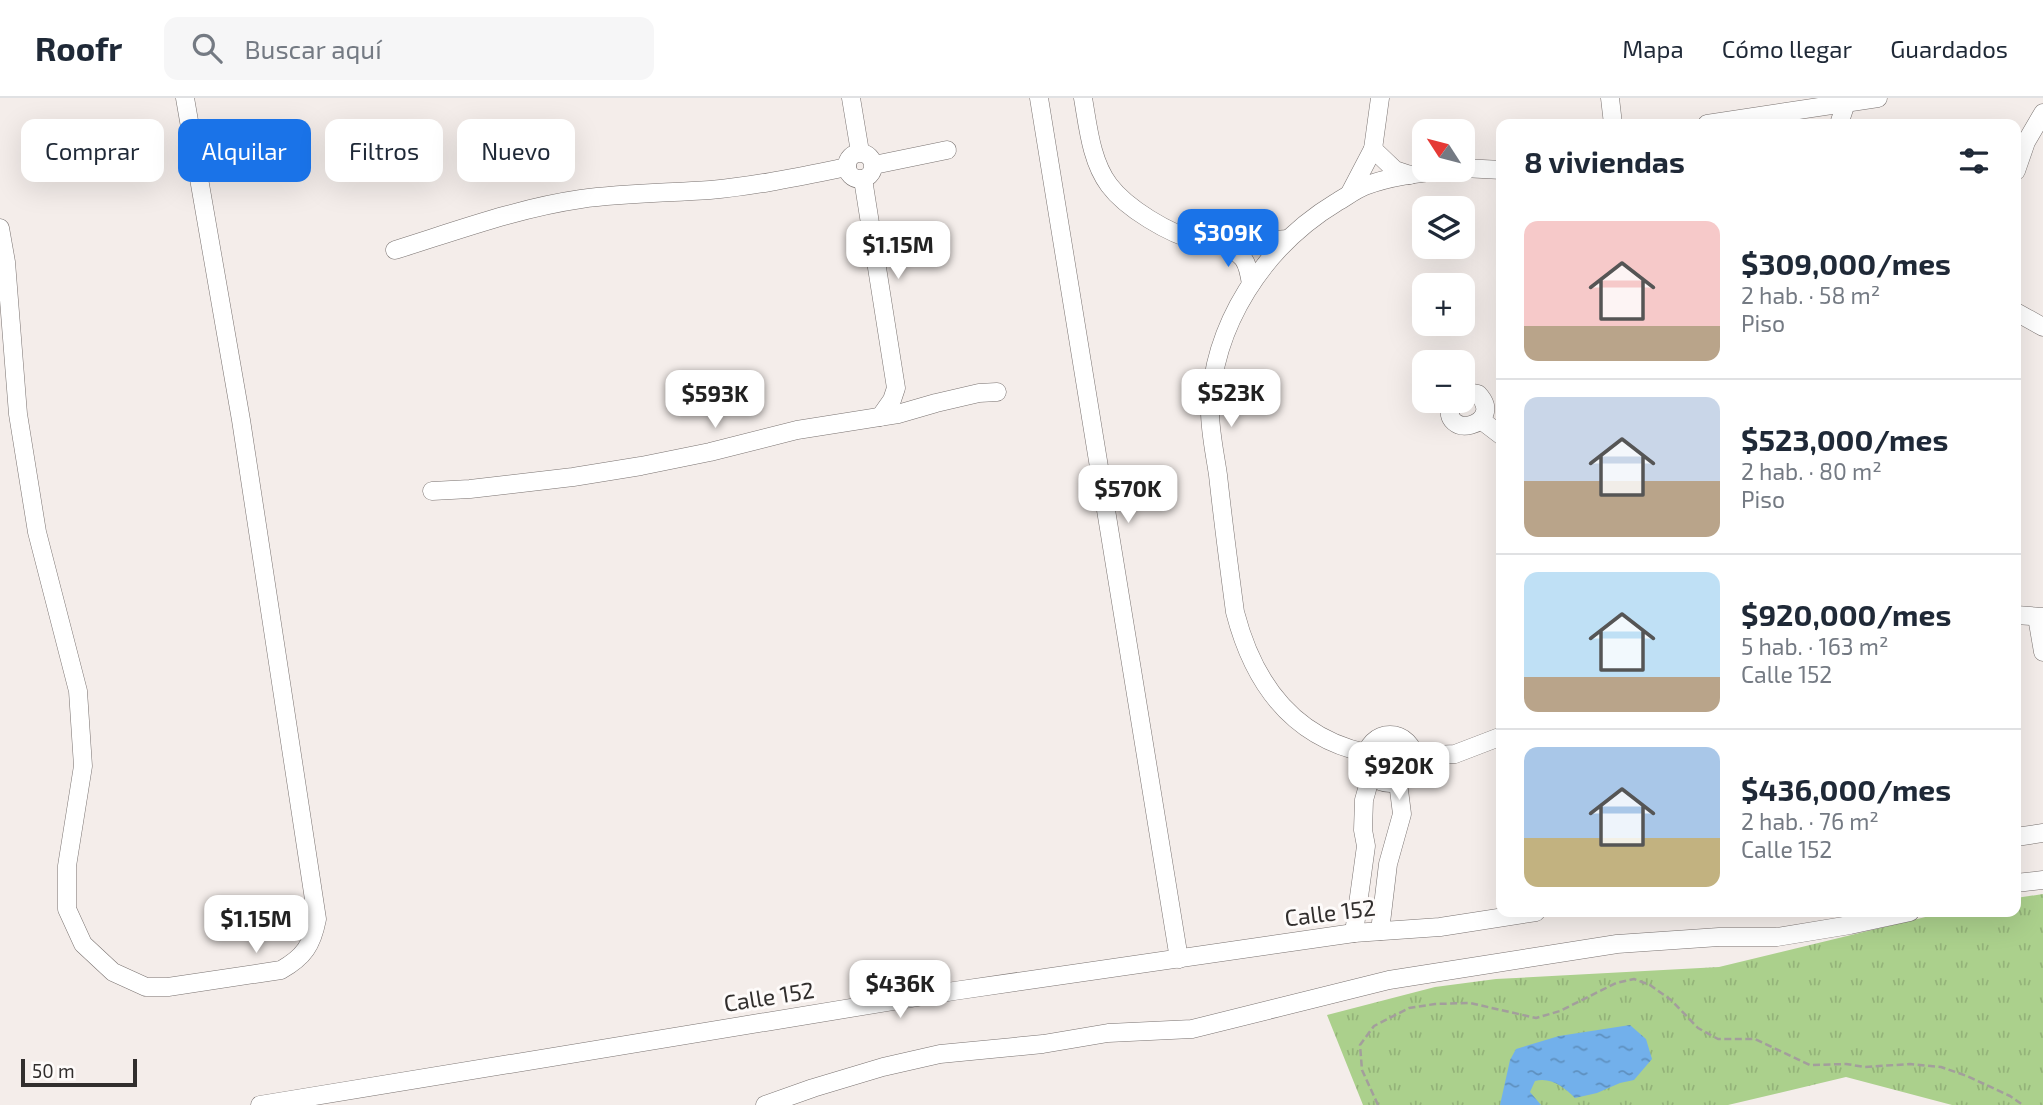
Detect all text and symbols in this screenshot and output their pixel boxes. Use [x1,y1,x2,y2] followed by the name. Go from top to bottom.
[164,17,654,80] search box
[35,28,122,68] text: Roofr
[188,29,226,67] icon: search
[244,33,382,64] text: Buscar aquí
[1622,34,1684,63] text: Mapa
[1722,34,1852,63] text: Cómo llegar
[1890,34,2008,63] text: Guardados
[21,119,164,182] chip: Comprar
[178,119,311,182] chip: Alquilar
[325,119,443,182] chip: Filtros
[457,119,575,182] chip: Nuevo
[1412,119,1475,182] north arrow
[1412,119,1475,413] map controls
[1955,142,1993,180] icon: filters
[1524,143,1685,179] text: 8 viviendas
[1412,196,1475,259] button: layers
[1179,209,1277,269] pin: $309K
[1193,218,1263,246] text: $309K
[841,222,955,281] pin: $1.15M
[862,230,934,258] text: $1.15M
[1741,245,1951,281] text: $309,000/mes
[1580,249,1664,333] icon: home
[1412,273,1475,336] button: +
[1741,281,1880,309] text: 2 hab. · 58 m²
[1741,309,1785,337] text: Piso
[1412,350,1475,413] button: −
[666,370,764,430] pin: $593K
[1182,370,1280,429] pin: $523K
[1197,378,1265,406] text: $523K
[681,379,749,407] text: $593K
[1741,421,1948,457] text: $523,000/mes
[1580,425,1664,509] icon: home
[1741,457,1882,485] text: 2 hab. · 80 m²
[1079,466,1177,525] pin: $570K
[1094,474,1162,502] text: $570K
[1741,485,1785,513] text: Piso
[1741,596,1951,632] text: $920,000/mes
[1580,600,1664,684] icon: home
[1741,632,1888,660] text: 5 hab. · 163 m²
[1741,660,1832,688] text: Calle 152
[1350,742,1448,802] pin: $920K
[1364,751,1434,779] text: $920K
[1741,771,1951,807] text: $436,000/mes
[1580,775,1664,859] icon: home
[1741,807,1879,835] text: 2 hab. · 76 m²
[1741,835,1832,863] text: Calle 152
[1283,893,1377,931] street label: Calle 152
[199,896,313,955] pin: $1.15M
[220,904,292,932] text: $1.15M
[851,960,949,1020] pin: $436K
[865,969,935,997] text: $436K
[722,975,816,1017] street label: Calle 152
[21,1056,136,1088] scale bar
[32,1059,75,1082] text: 50 m

